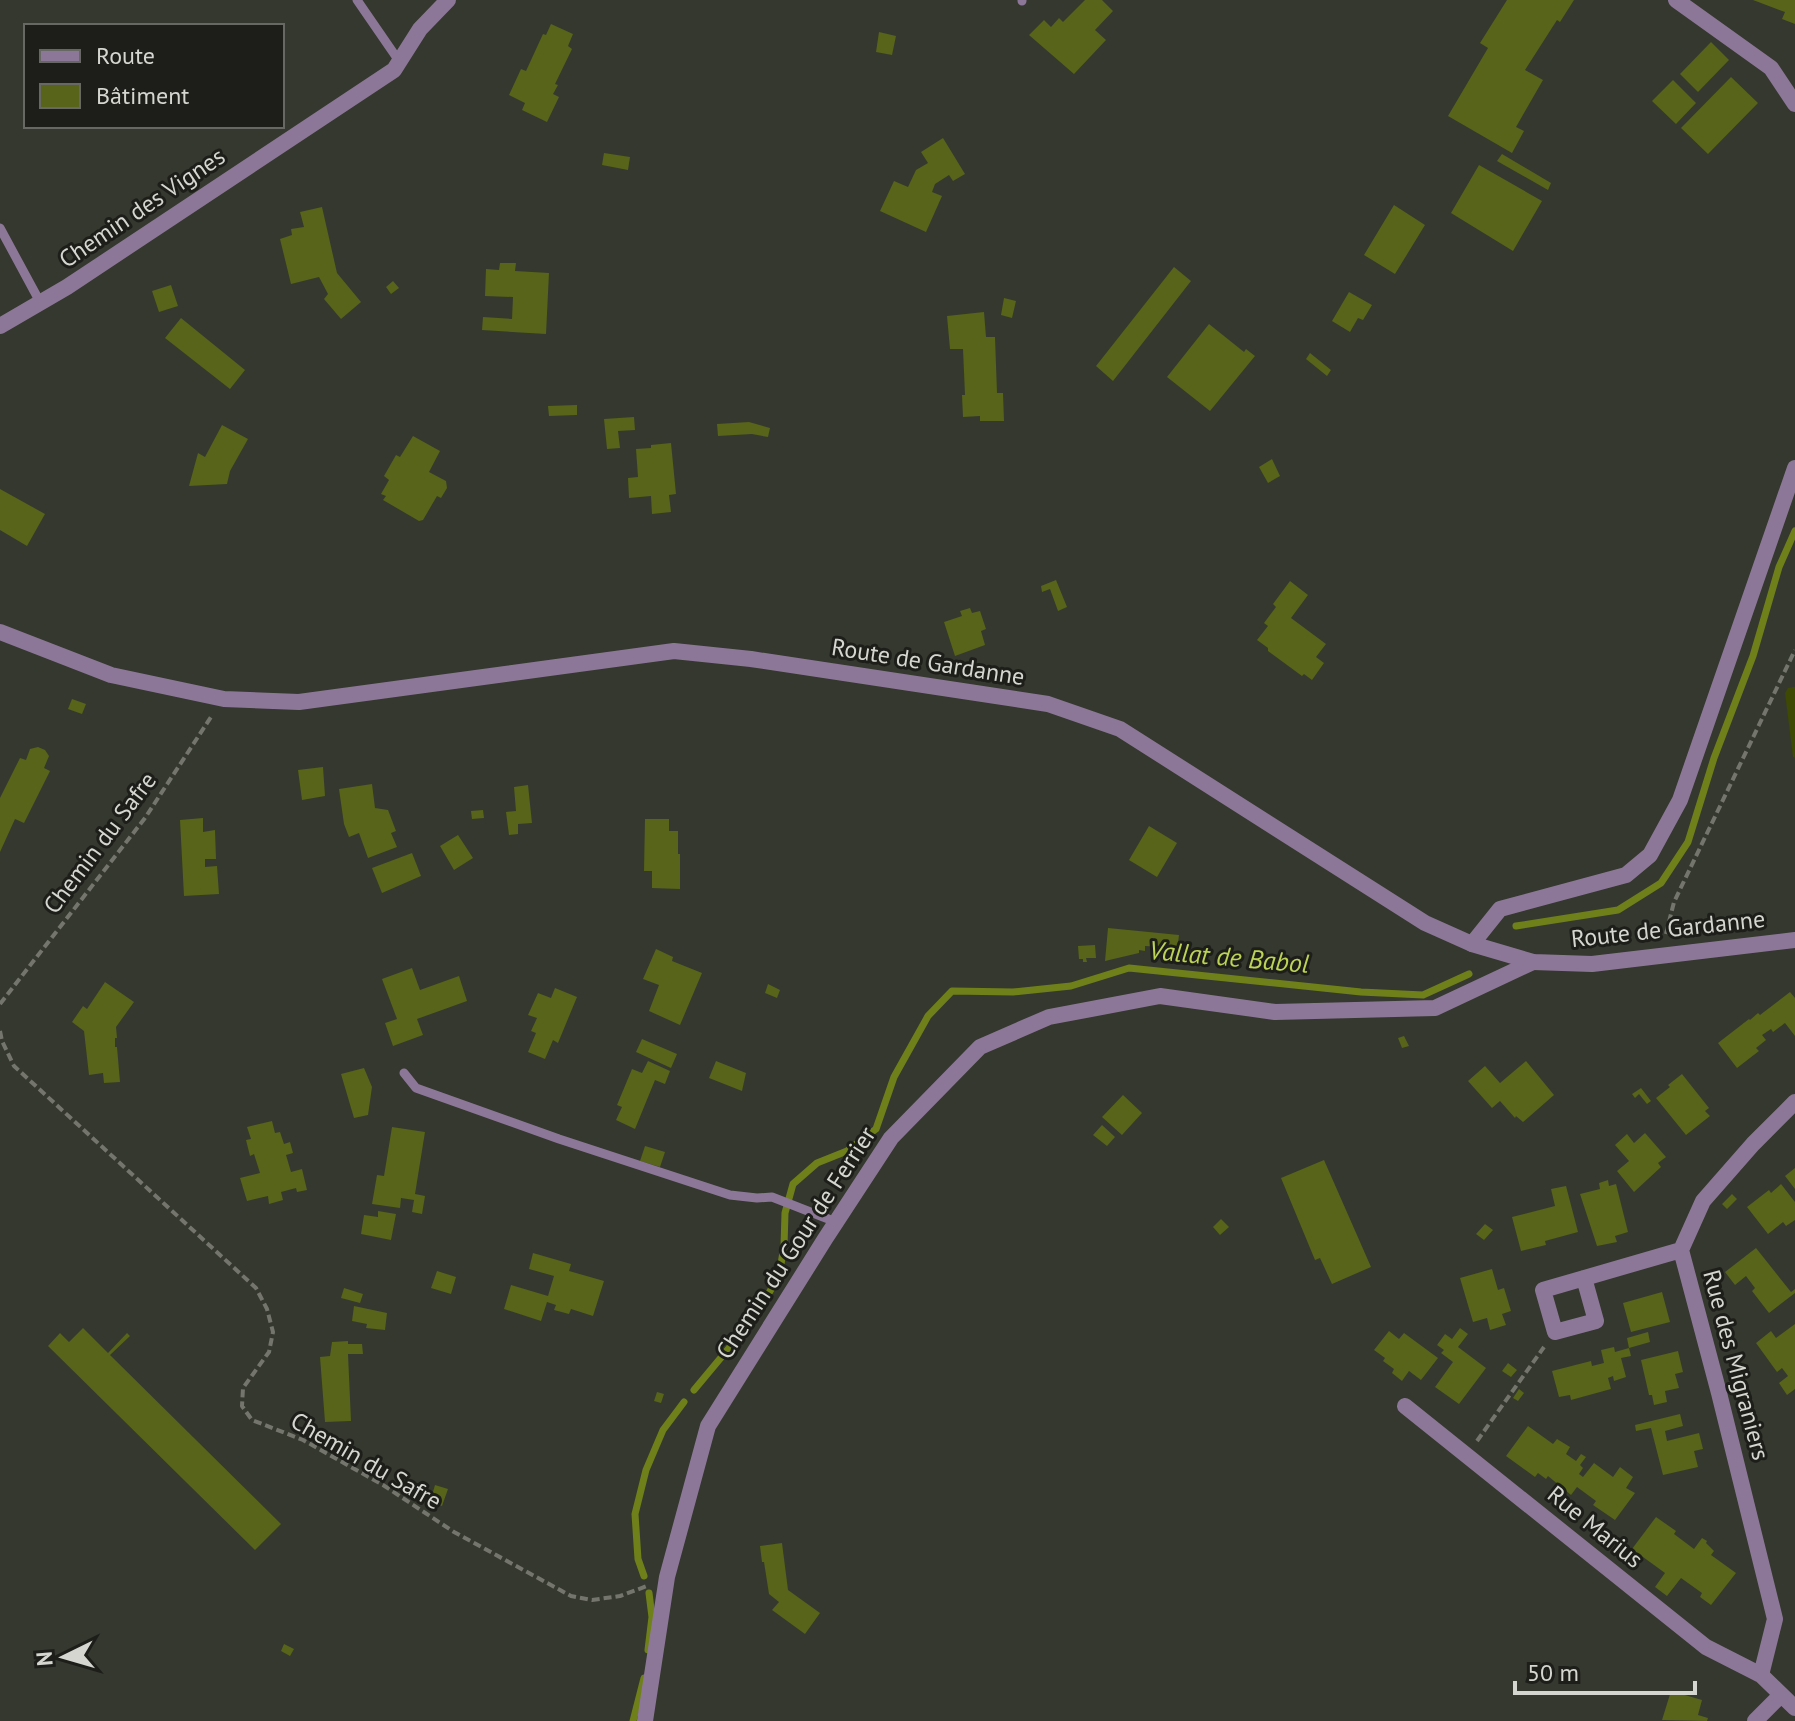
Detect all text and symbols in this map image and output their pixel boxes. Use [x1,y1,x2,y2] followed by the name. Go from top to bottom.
[24,24,284,128] legend
[96,40,155,71] text: Route
[96,80,189,111] text: Bâtiment
[53,141,231,275] street label: Chemin des Vignes
[829,631,1027,692] street label: Route de Gardanne
[36,766,163,920] street label: Chemin du Safre
[1569,903,1767,954] street label: Route de Gardanne
[1148,933,1310,980] water label: Vallat de Babol
[709,1121,882,1365] street label: Chemin du Gour de Ferrier
[1696,1266,1777,1463] street label: Rue des Migraniers
[285,1405,447,1516] street label: Chemin du Safre
[1541,1479,1649,1575] street label: Rue Marius
[24,1617,104,1697] north arrow
[1515,1645,1695,1695] scale bar
[29,1650,59,1667] text: N
[1527,1657,1579,1688] text: 50 m

